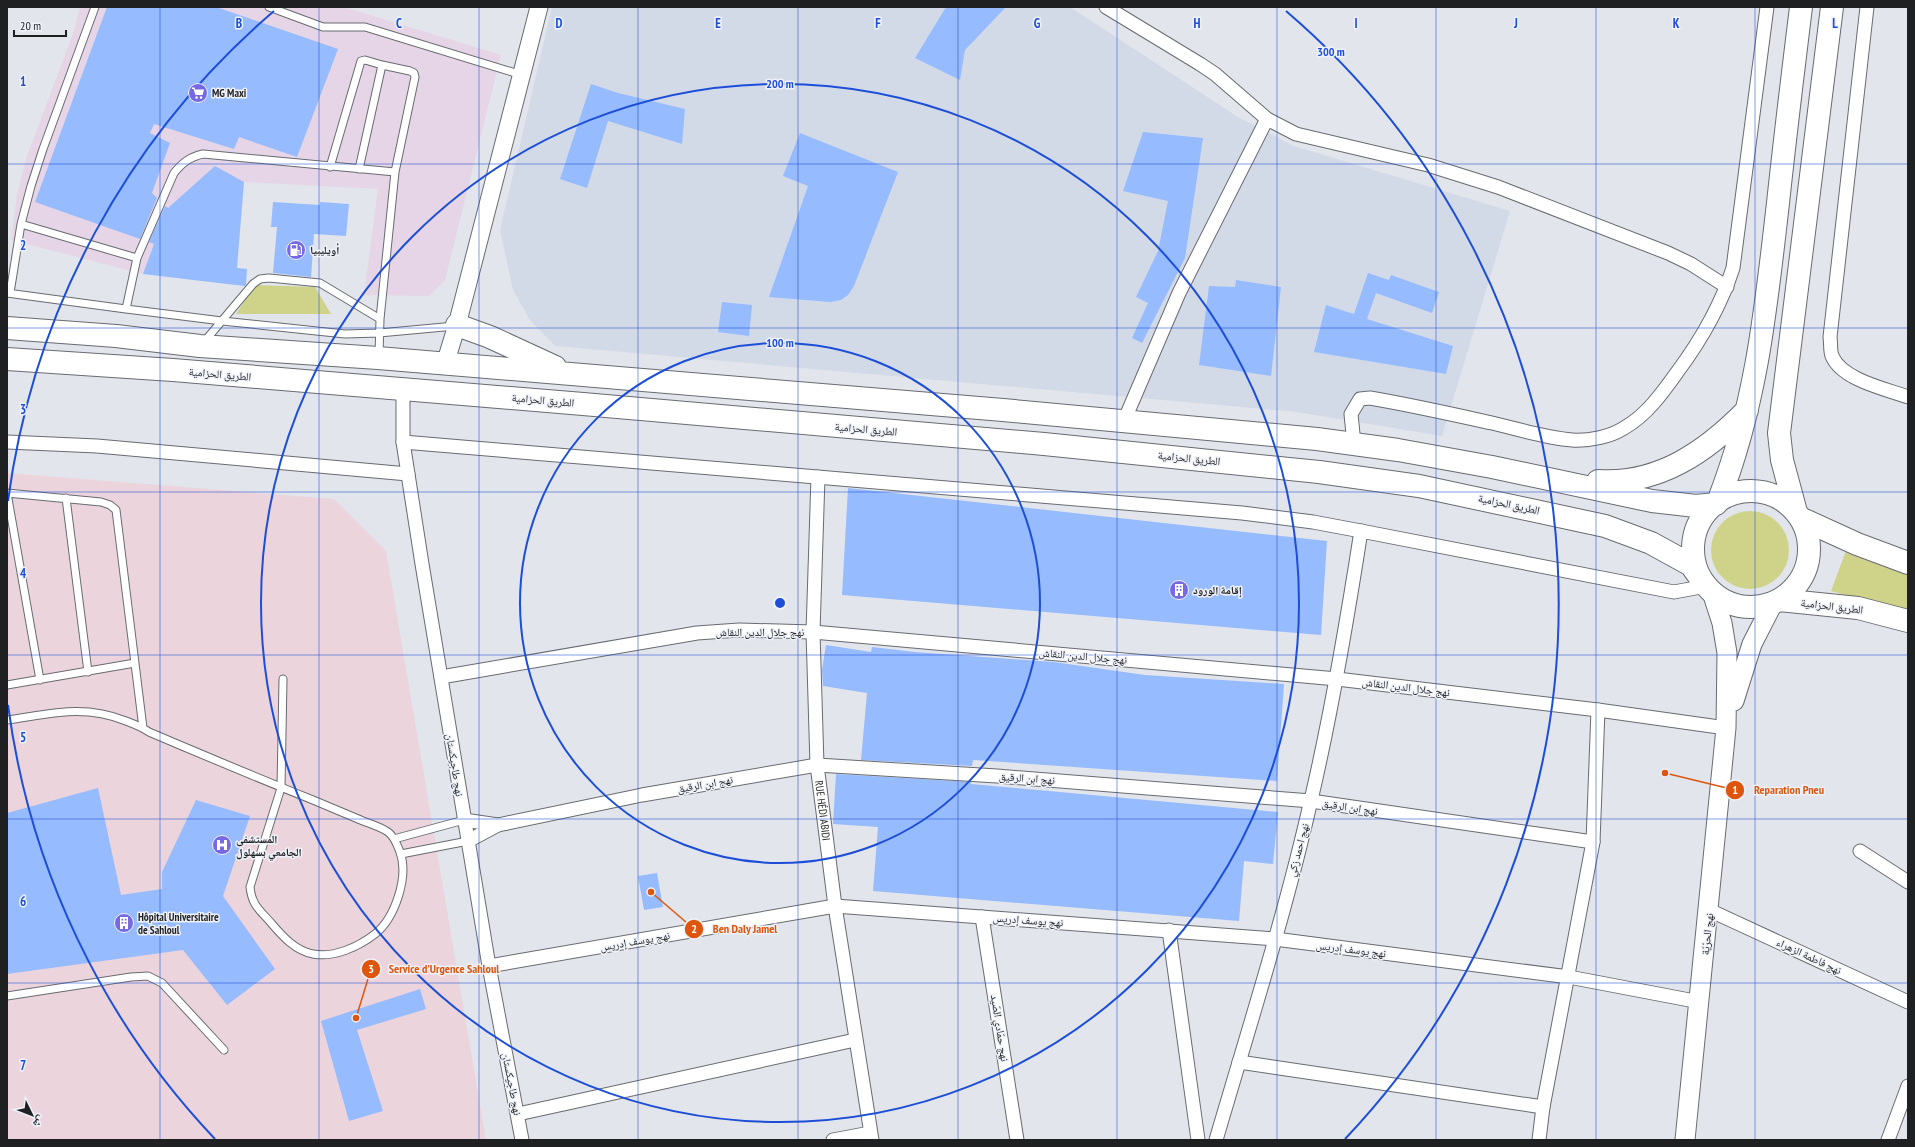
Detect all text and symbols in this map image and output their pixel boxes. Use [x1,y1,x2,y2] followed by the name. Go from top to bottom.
[14,12,66,38] scale bar
[236,15,242,32] text: B
[396,15,402,32] text: C
[556,15,563,32] text: D
[715,15,721,32] text: E
[875,15,881,32] text: F
[1034,15,1041,32] text: G
[1194,15,1201,32] text: H
[1354,15,1358,32] text: I
[1513,15,1518,32] text: J
[1673,15,1680,32] text: K
[1832,15,1838,32] text: L
[20,18,41,33] text: 20 m
[1317,44,1345,59] text: 300 m
[20,73,26,90] text: 1
[766,76,794,91] text: 200 m
[187,82,209,104] supermarket icon: MG Maxi
[212,86,247,100] place label: MG Maxi
[20,237,26,254] text: 2
[285,239,307,261] fuel station icon: أويليبيا
[310,243,339,257] place label: أويليبيا
[766,335,794,350] text: 100 m
[188,364,252,384] street label: الطريق الحزامية
[511,390,575,410] street label: الطريق الحزامية
[20,401,26,418] text: 3
[834,419,898,439] street label: الطريق الحزامية
[1157,448,1221,468] street label: الطريق الحزامية
[1477,491,1541,517] street label: الطريق الحزامية
[20,565,27,582] text: 4
[1168,579,1190,601] building icon: إقامة الورود
[1193,583,1242,598] place label: إقامة الورود
[1800,595,1864,617] street label: الطريق الحزامية
[773,596,787,610] centre of rings
[716,625,804,639] street label: نهج جلال الدين النقاش
[1038,645,1128,667] street label: نهج جلال الدين النقاش
[1361,675,1451,699] street label: نهج جلال الدين النقاش
[20,729,26,746] text: 5
[443,733,467,797] street label: نهج طاجيكستان
[998,769,1056,787] street label: نهج ابن الرقيق
[676,772,734,796] street label: نهج ابن الرقيق
[1725,778,1832,802] callout: Reparation Pneu
[812,780,834,841] street label: RUE HÉDI ABIDI
[1732,782,1738,797] text: 1
[1754,782,1824,797] text: Reparation Pneu
[1321,796,1379,818] street label: نهج ابن الرقيق
[1284,822,1314,879] street label: نهج احمد زكي
[236,832,302,861] place label: المستشفى الجامعي بسهلول
[211,834,233,856] hospital icon: المستشفى الجامعي بسهلول
[20,893,26,910] text: 6
[138,910,219,937] place label: Hôpital Universitaire de Sahloul
[992,911,1064,930] street label: نهج يوسف إدريس
[113,912,135,934] building icon: Hôpital Universitaire de Sahloul
[1698,912,1716,956] street label: نهج الحرّيّة
[684,917,785,941] callout: Ben Daly Jamel
[691,921,697,936] text: 2
[713,921,777,936] text: Ben Daly Jamel
[599,928,671,955] street label: نهج يوسف إدريس
[1774,935,1844,977] street label: نهج فاطمة الزهراء
[1315,938,1387,961] street label: نهج يوسف إدريس
[361,957,507,981] callout: Service d'Urgence Sahloul
[368,961,374,976] text: 3
[389,961,499,976] text: Service d'Urgence Sahloul
[986,994,1012,1063] street label: نهج حمّادي الصّيد
[499,1052,525,1116] street label: نهج طاجيكستان
[20,1057,26,1074] text: 7
[12,1095,52,1135] north arrow
[29,1112,48,1131] text: ش

